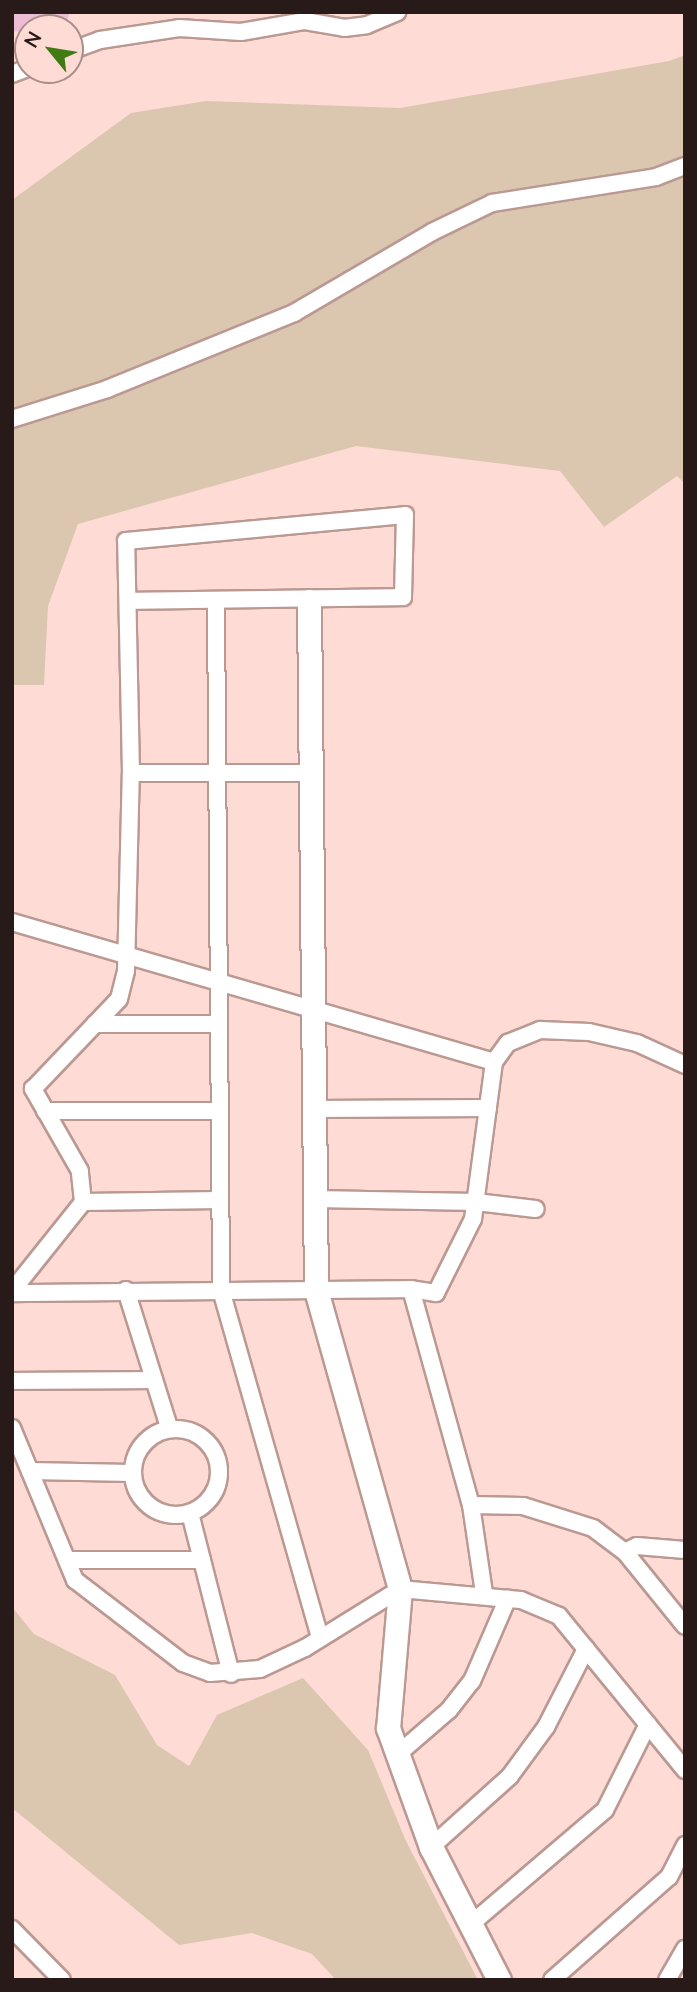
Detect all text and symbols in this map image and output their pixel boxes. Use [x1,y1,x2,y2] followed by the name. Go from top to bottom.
[14,14,84,84] north arrow
[18,27,46,51] text: N

